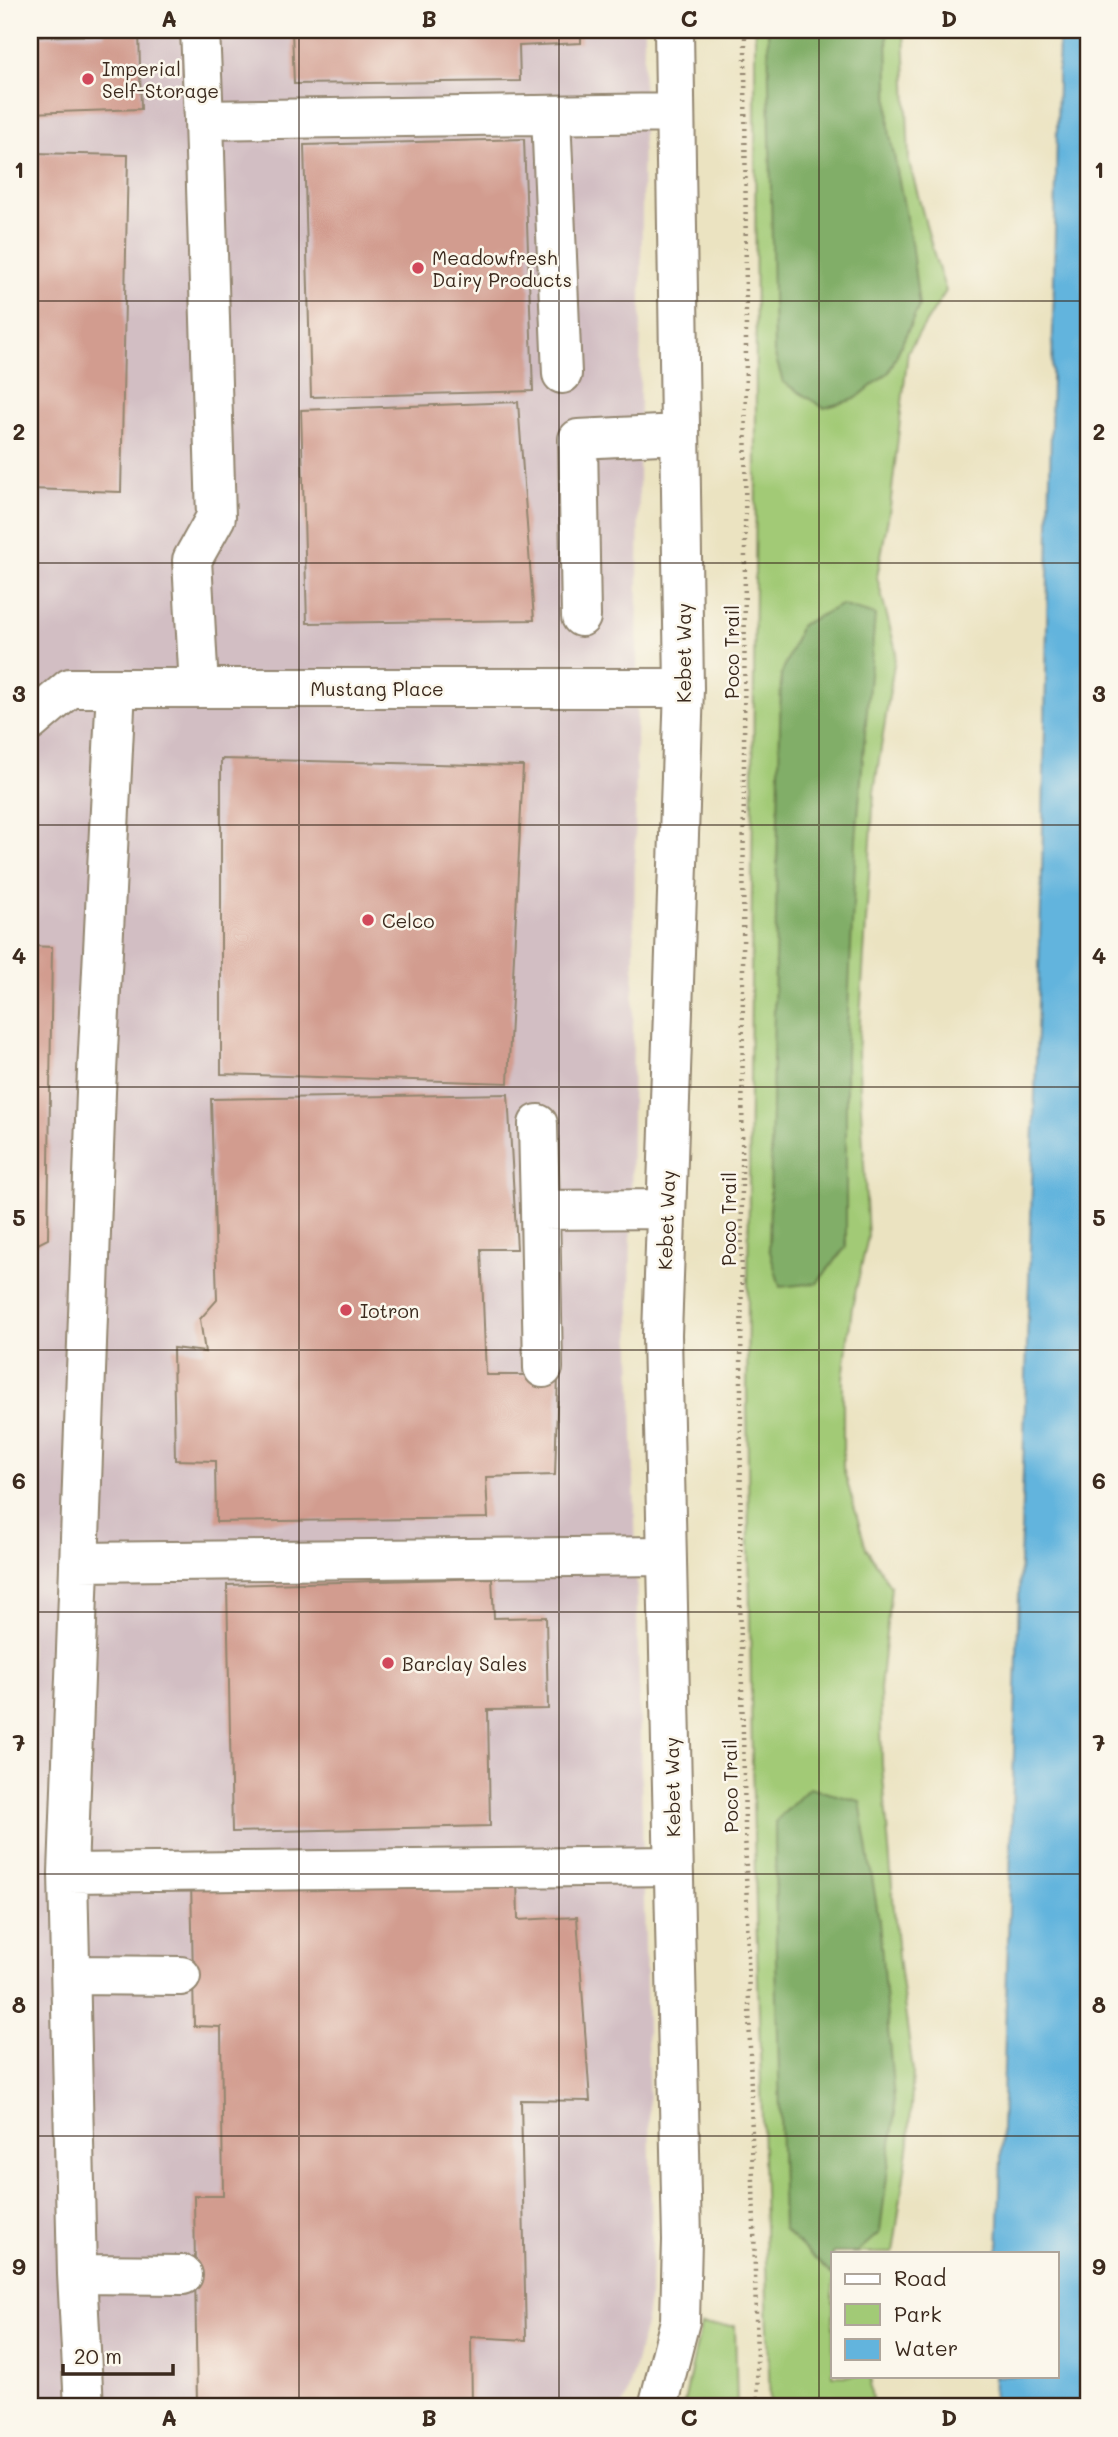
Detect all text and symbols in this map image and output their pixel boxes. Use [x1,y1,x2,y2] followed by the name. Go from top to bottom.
[161,3,177,33] text: A
[421,3,437,33] text: B
[680,3,698,33] text: C
[941,3,957,33] text: D
[102,56,219,103] place label: Imperial Self-Storage
[80,71,96,87] marker: Imperial Self-Storage
[14,154,24,184] text: 1
[1094,154,1104,184] text: 1
[432,245,572,292] place label: Meadowfresh Dairy Products
[410,260,426,276] marker: Meadowfresh Dairy Products
[13,416,25,446] text: 2
[1093,416,1105,446] text: 2
[671,603,696,703] street label: Kebet Way
[719,605,744,699] street label: Poco Trail
[310,676,444,701] street label: Mustang Place
[12,678,26,708] text: 3
[1092,678,1106,708] text: 3
[382,908,435,933] place label: Celco
[360,912,376,928] marker: Celco
[12,940,26,970] text: 4
[1092,940,1106,970] text: 4
[652,1170,680,1270] street label: Kebet Way
[716,1172,741,1266] street label: Poco Trail
[12,1202,26,1232] text: 5
[1092,1202,1106,1232] text: 5
[360,1298,419,1323] place label: Iotron
[338,1302,354,1318] marker: Iotron
[12,1465,26,1495] text: 6
[1092,1465,1106,1495] text: 6
[402,1651,527,1676] place label: Barclay Sales
[380,1655,396,1671] marker: Barclay Sales
[13,1727,26,1757] text: 7
[1093,1727,1106,1757] text: 7
[659,1737,685,1837] street label: Kebet Way
[717,1739,743,1833] street label: Poco Trail
[12,1989,26,2019] text: 8
[1092,1989,1106,2019] text: 8
[12,2251,26,2281] text: 9
[1092,2251,1106,2281] text: 9
[831,2252,1058,2378] legend
[894,2264,946,2291] text: Road
[894,2300,942,2327] text: Park
[63,2332,173,2376] scale bar
[894,2334,958,2361] text: Water
[74,2342,122,2369] text: 20 m
[161,2402,177,2432] text: A
[421,2402,437,2432] text: B
[680,2402,698,2432] text: C
[941,2402,957,2432] text: D

